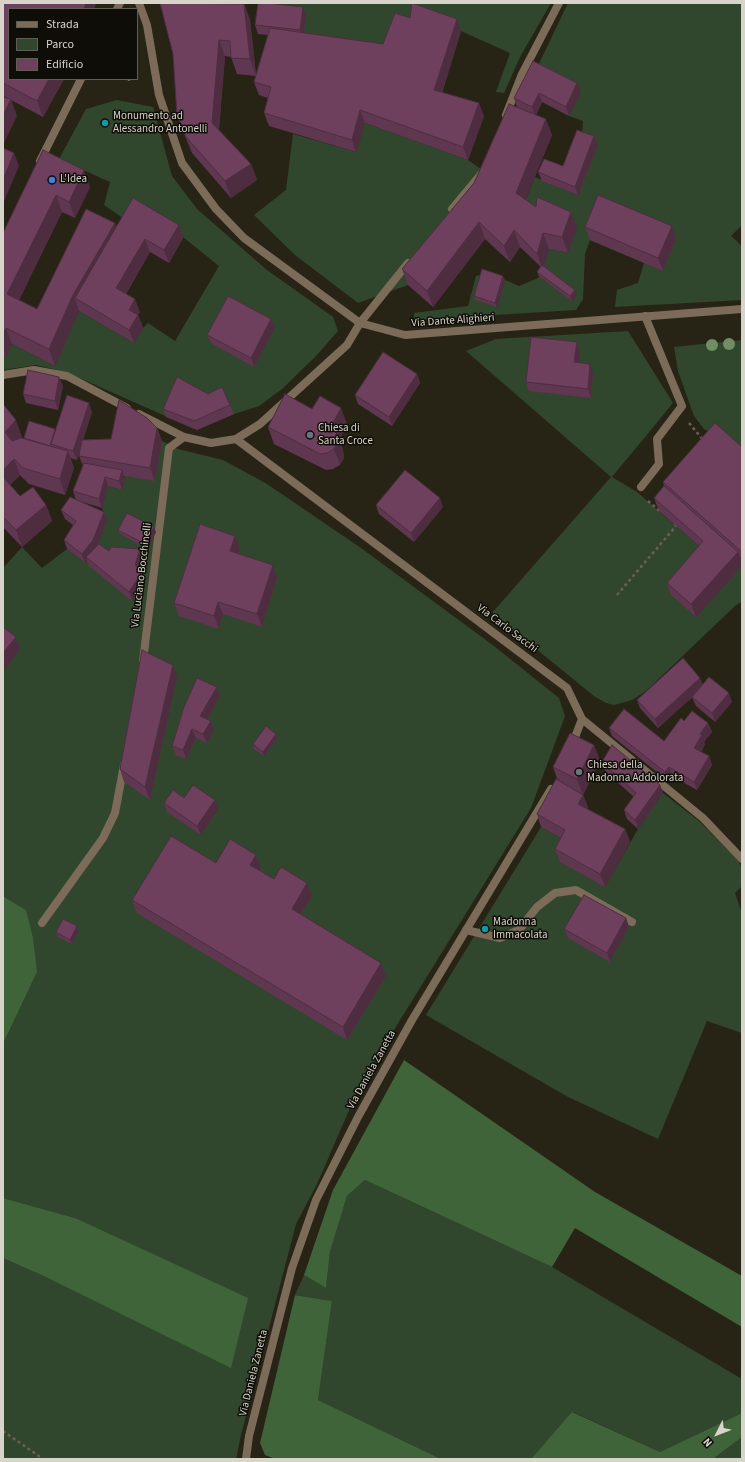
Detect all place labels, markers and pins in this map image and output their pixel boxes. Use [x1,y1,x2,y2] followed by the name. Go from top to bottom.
[113,110,207,136] place label: Monumento ad Alessandro Antonelli
[100,118,110,128] marker: Monumento ad Alessandro Antonelli
[60,173,87,187] place label: L'Idea
[47,175,57,185] marker: L'Idea
[318,422,373,448] place label: Chiesa di Santa Croce
[305,430,315,440] marker: Chiesa di Santa Croce
[587,759,683,785] place label: Chiesa della Madonna Addolorata
[574,767,584,777] marker: Chiesa della Madonna Addolorata
[493,916,548,942] place label: Madonna Immacolata
[480,924,490,934] marker: Madonna Immacolata

